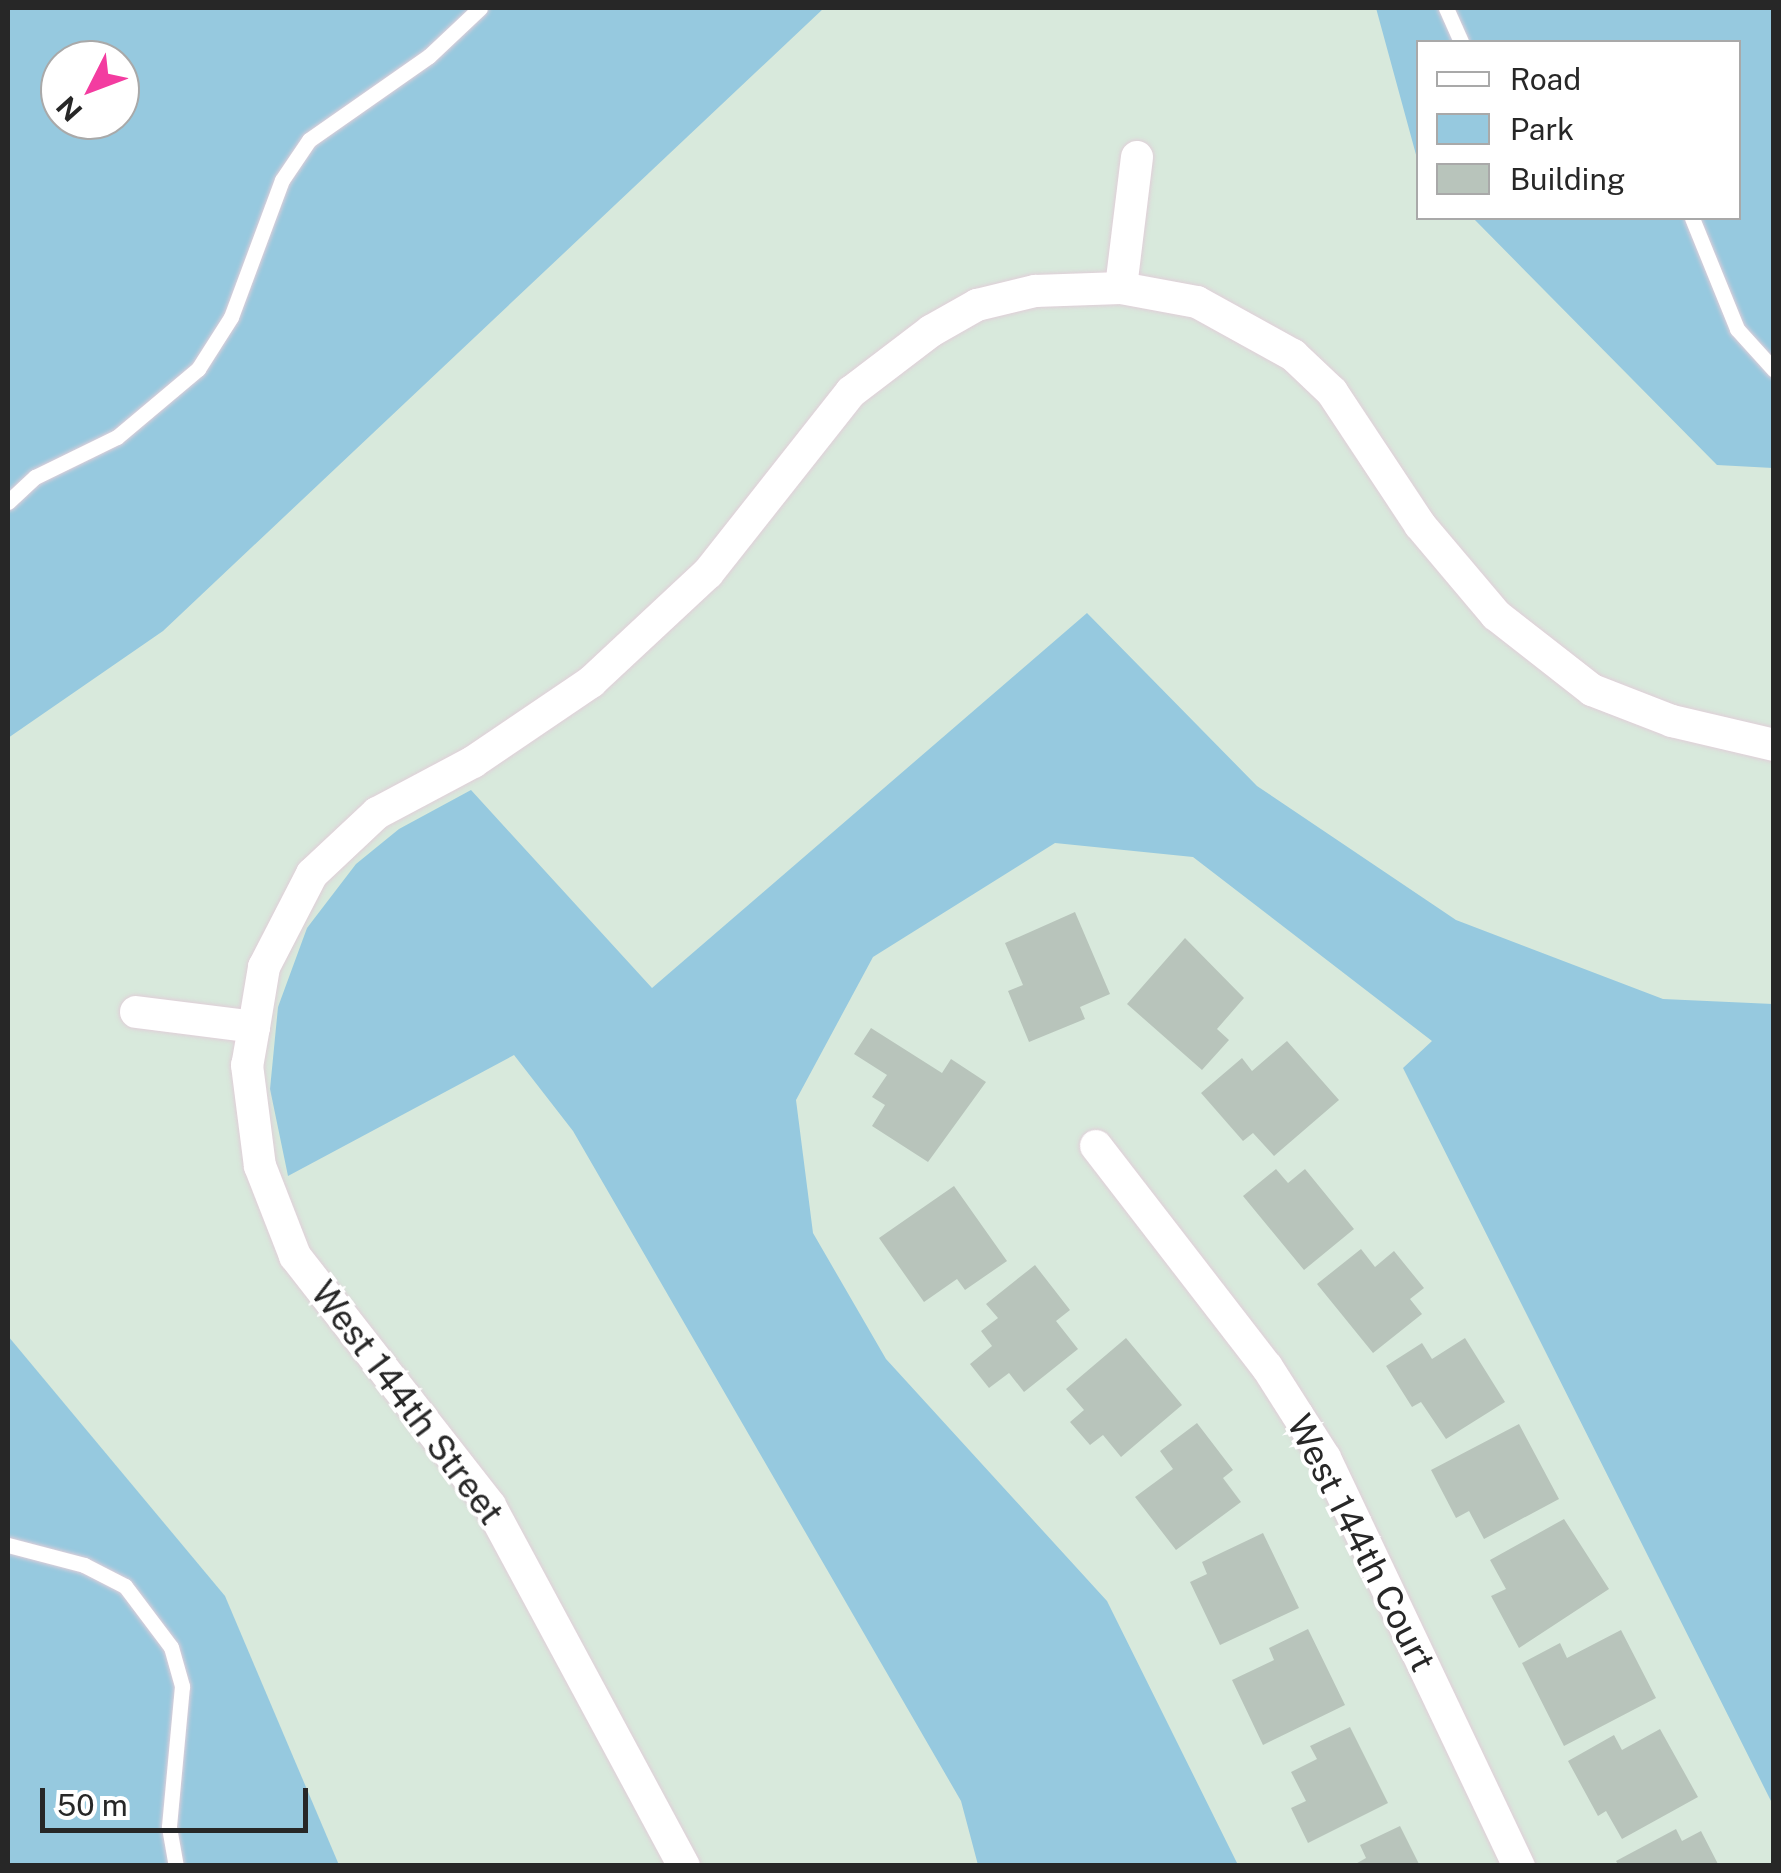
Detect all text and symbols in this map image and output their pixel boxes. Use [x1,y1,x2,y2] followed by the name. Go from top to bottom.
[40,40,140,140] north arrow
[1416,40,1741,220] legend
[1510,61,1581,97] text: Road
[49,90,88,128] text: N
[1510,111,1574,147] text: Park
[1510,161,1625,197] text: Building
[302,1273,512,1533] street label: West 144th Street
[1278,1408,1444,1678] street label: West 144th Court
[45,1768,312,1830] scale bar
[57,1787,128,1823] text: 50 m

